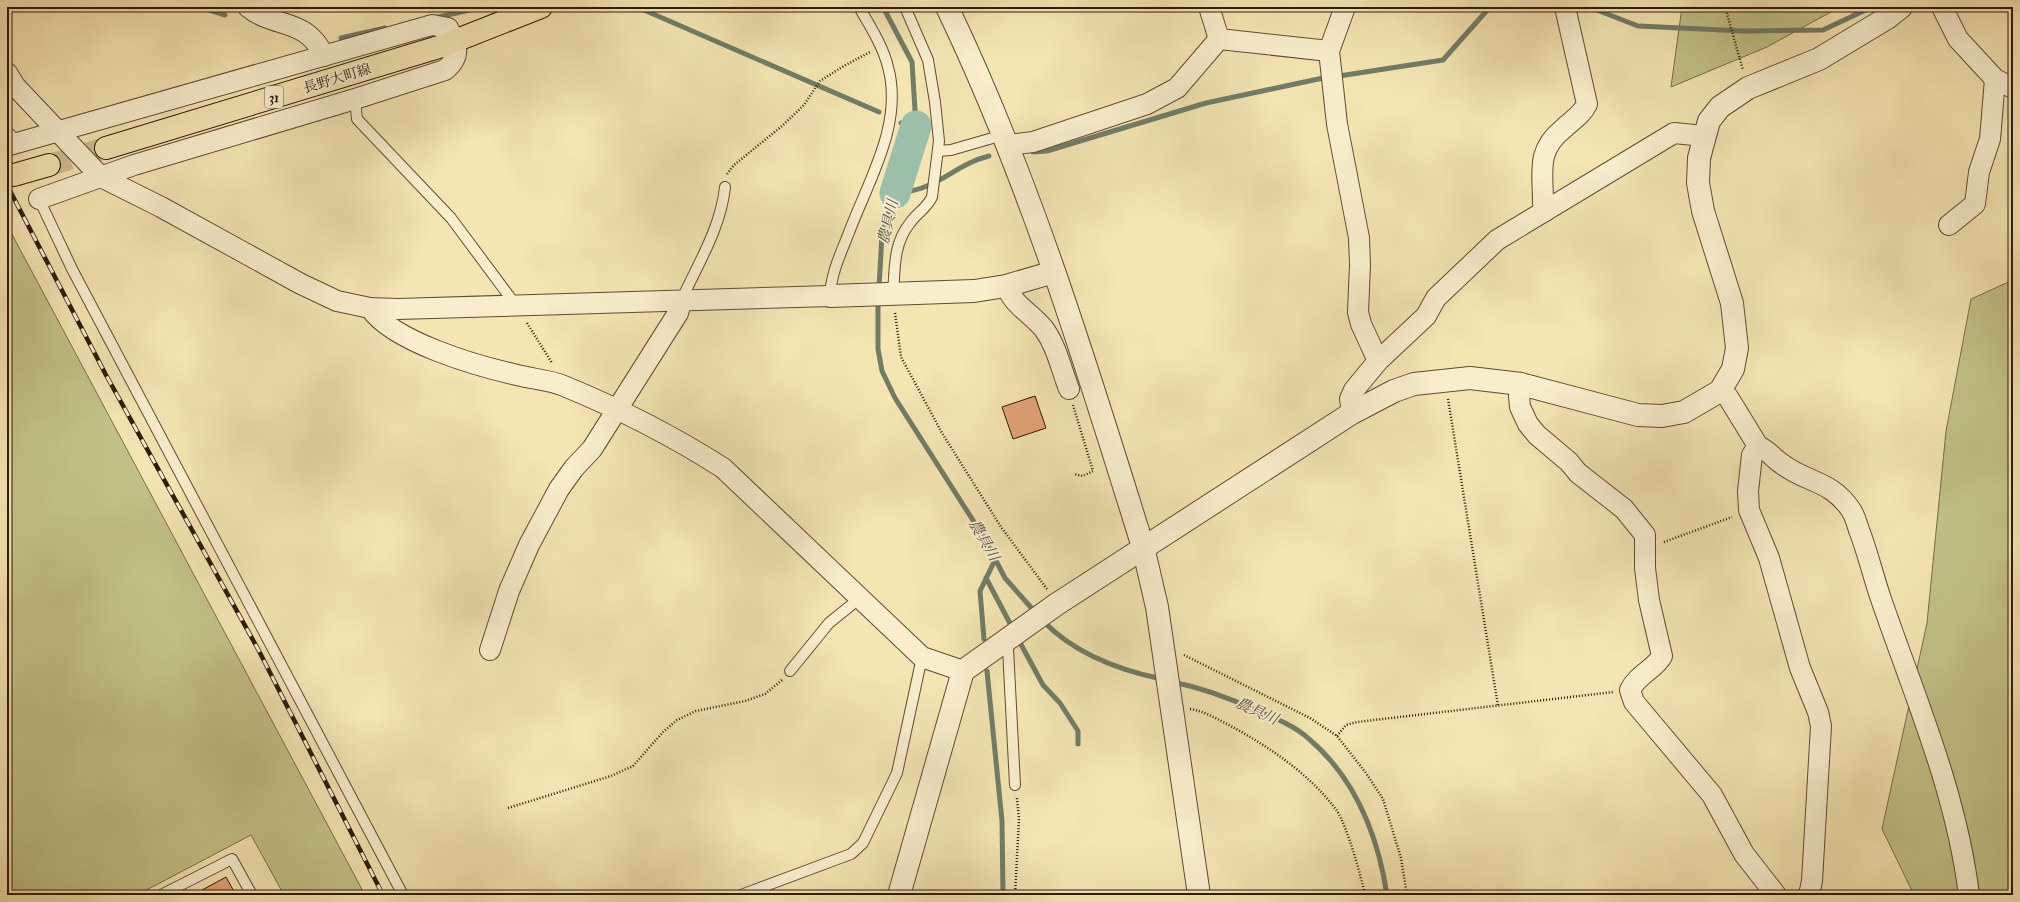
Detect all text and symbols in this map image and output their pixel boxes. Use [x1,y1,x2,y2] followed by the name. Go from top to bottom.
[301,60,373,97] street label: 長野大町線
[265,86,283,108] road number: 31
[874,196,903,246] water label: 農具川
[964,516,1004,566] water label: 農具川
[1232,694,1283,730] water label: 農具川

